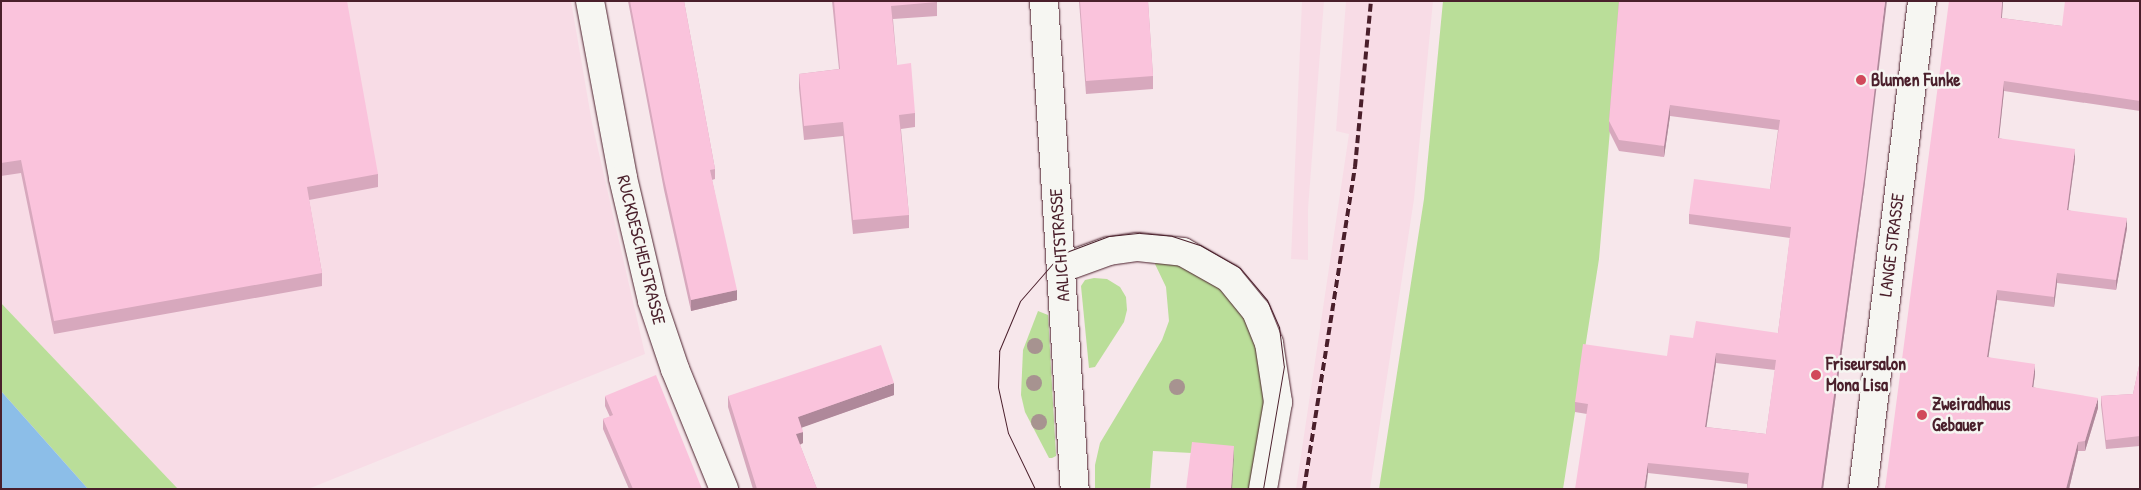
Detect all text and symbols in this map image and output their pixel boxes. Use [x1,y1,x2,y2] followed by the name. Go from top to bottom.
[1871,69,1961,91] place label: Blumen Funke
[1855,74,1867,86] marker: Blumen Funke
[612,173,670,327] street label: RUCKDESCHELSTRASSE
[1045,188,1075,302] street label: AALICHTSTRASSE
[1875,192,1909,298] street label: LANGE STRASSE
[1826,354,1906,396] place label: Friseursalon Mona Lisa
[1810,369,1822,381] marker: Friseursalon Mona Lisa
[1932,394,2010,436] place label: Zweiradhaus Gebauer
[1916,409,1928,421] marker: Zweiradhaus Gebauer

